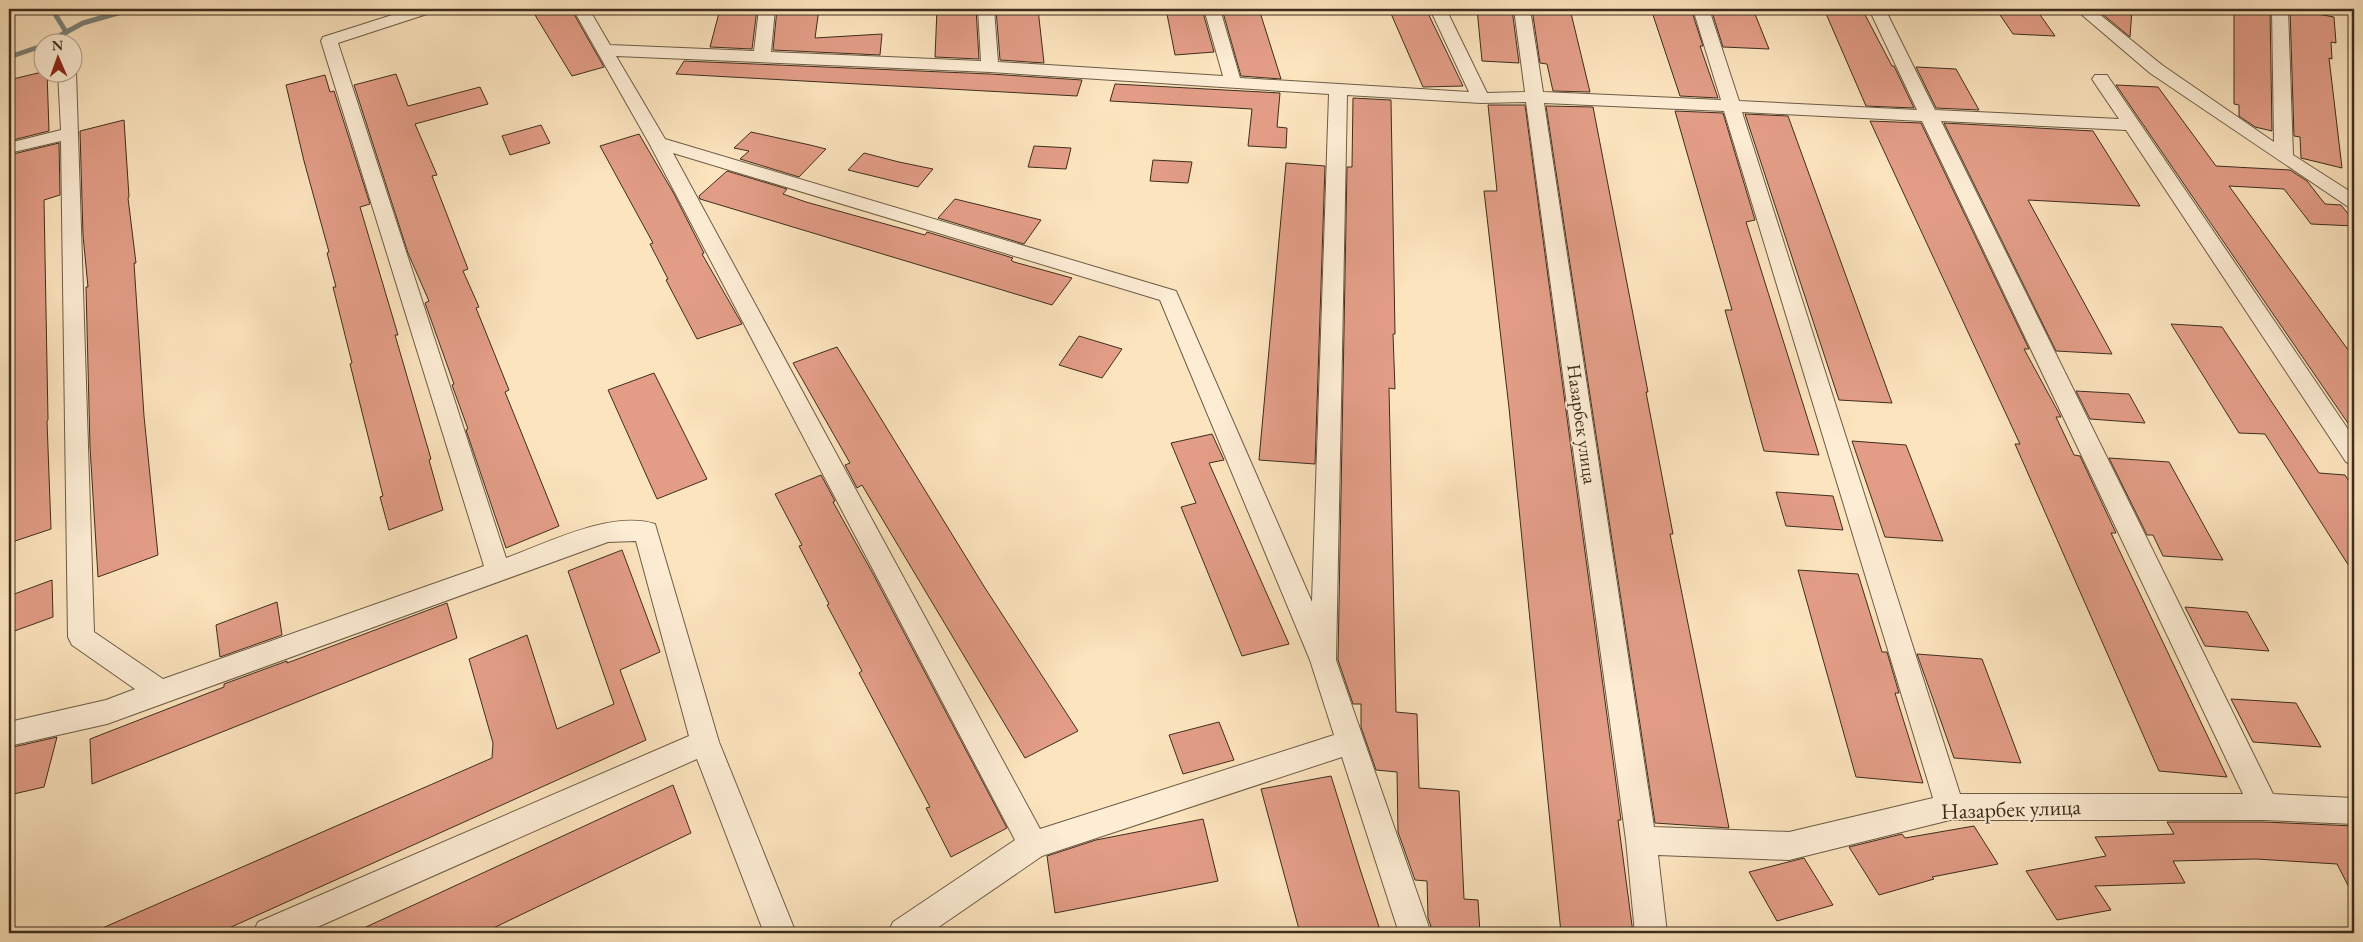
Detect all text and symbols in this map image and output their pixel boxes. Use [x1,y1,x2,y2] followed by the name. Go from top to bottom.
[32,32,82,82] north arrow
[52,36,64,54] text: N
[1561,362,1603,486] street label: Назарбек улица
[1940,792,2082,826] street label: Назарбек улица

